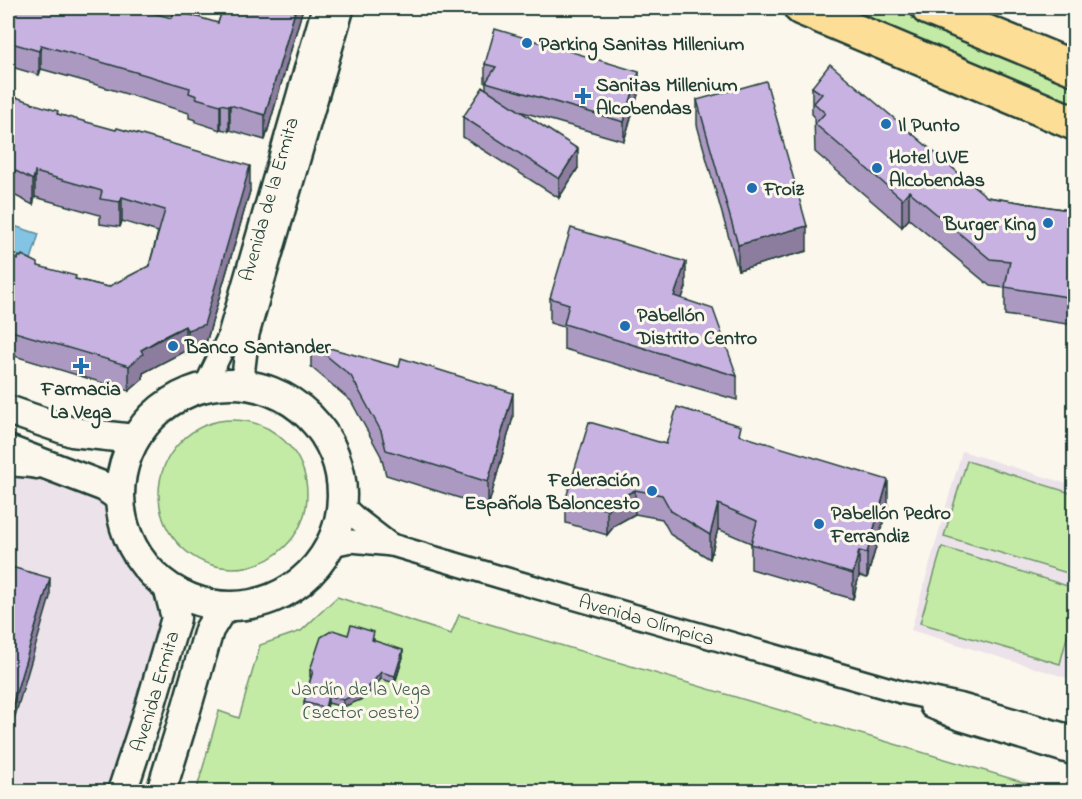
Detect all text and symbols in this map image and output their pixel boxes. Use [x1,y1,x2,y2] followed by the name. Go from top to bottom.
[539,31,745,61] place label: Parking Sanitas Millenium
[520,36,534,50] marker: Parking Sanitas Millenium
[596,72,738,124] place label: Sanitas Millenium Alcobendas
[574,87,592,105] marker: Sanitas Millenium Alcobendas
[898,112,960,141] place label: Il Punto
[233,114,308,285] street label: Avenida de la Ermita
[879,117,893,131] marker: Il Punto
[889,144,985,196] place label: Hotel UVE Alcobendas
[870,161,884,175] marker: Hotel UVE Alcobendas
[763,176,805,205] place label: Froiz
[745,181,759,195] marker: Froiz
[943,211,1036,241] place label: Burger King
[1041,216,1055,230] marker: Burger King
[636,302,757,354] place label: Pabellón Distrito Centro
[618,319,632,333] marker: Pabellón Distrito Centro
[184,334,331,363] place label: Banco Santander
[166,339,180,353] marker: Banco Santander
[74,359,88,373] marker: Farmacia La Vega
[40,376,121,429] place label: Farmacia La Vega
[464,467,640,519] place label: Federación Española Baloncesto
[645,484,659,498] marker: Federación Española Baloncesto
[830,500,951,552] place label: Pabellón Pedro Ferrandiz
[812,517,826,531] marker: Pabellón Pedro Ferrandiz
[575,588,717,655] street label: Avenida Olímpica
[124,628,188,756] street label: Avenida Ermita
[292,676,430,728] park label: Jardín de la Vega (sector oeste)

